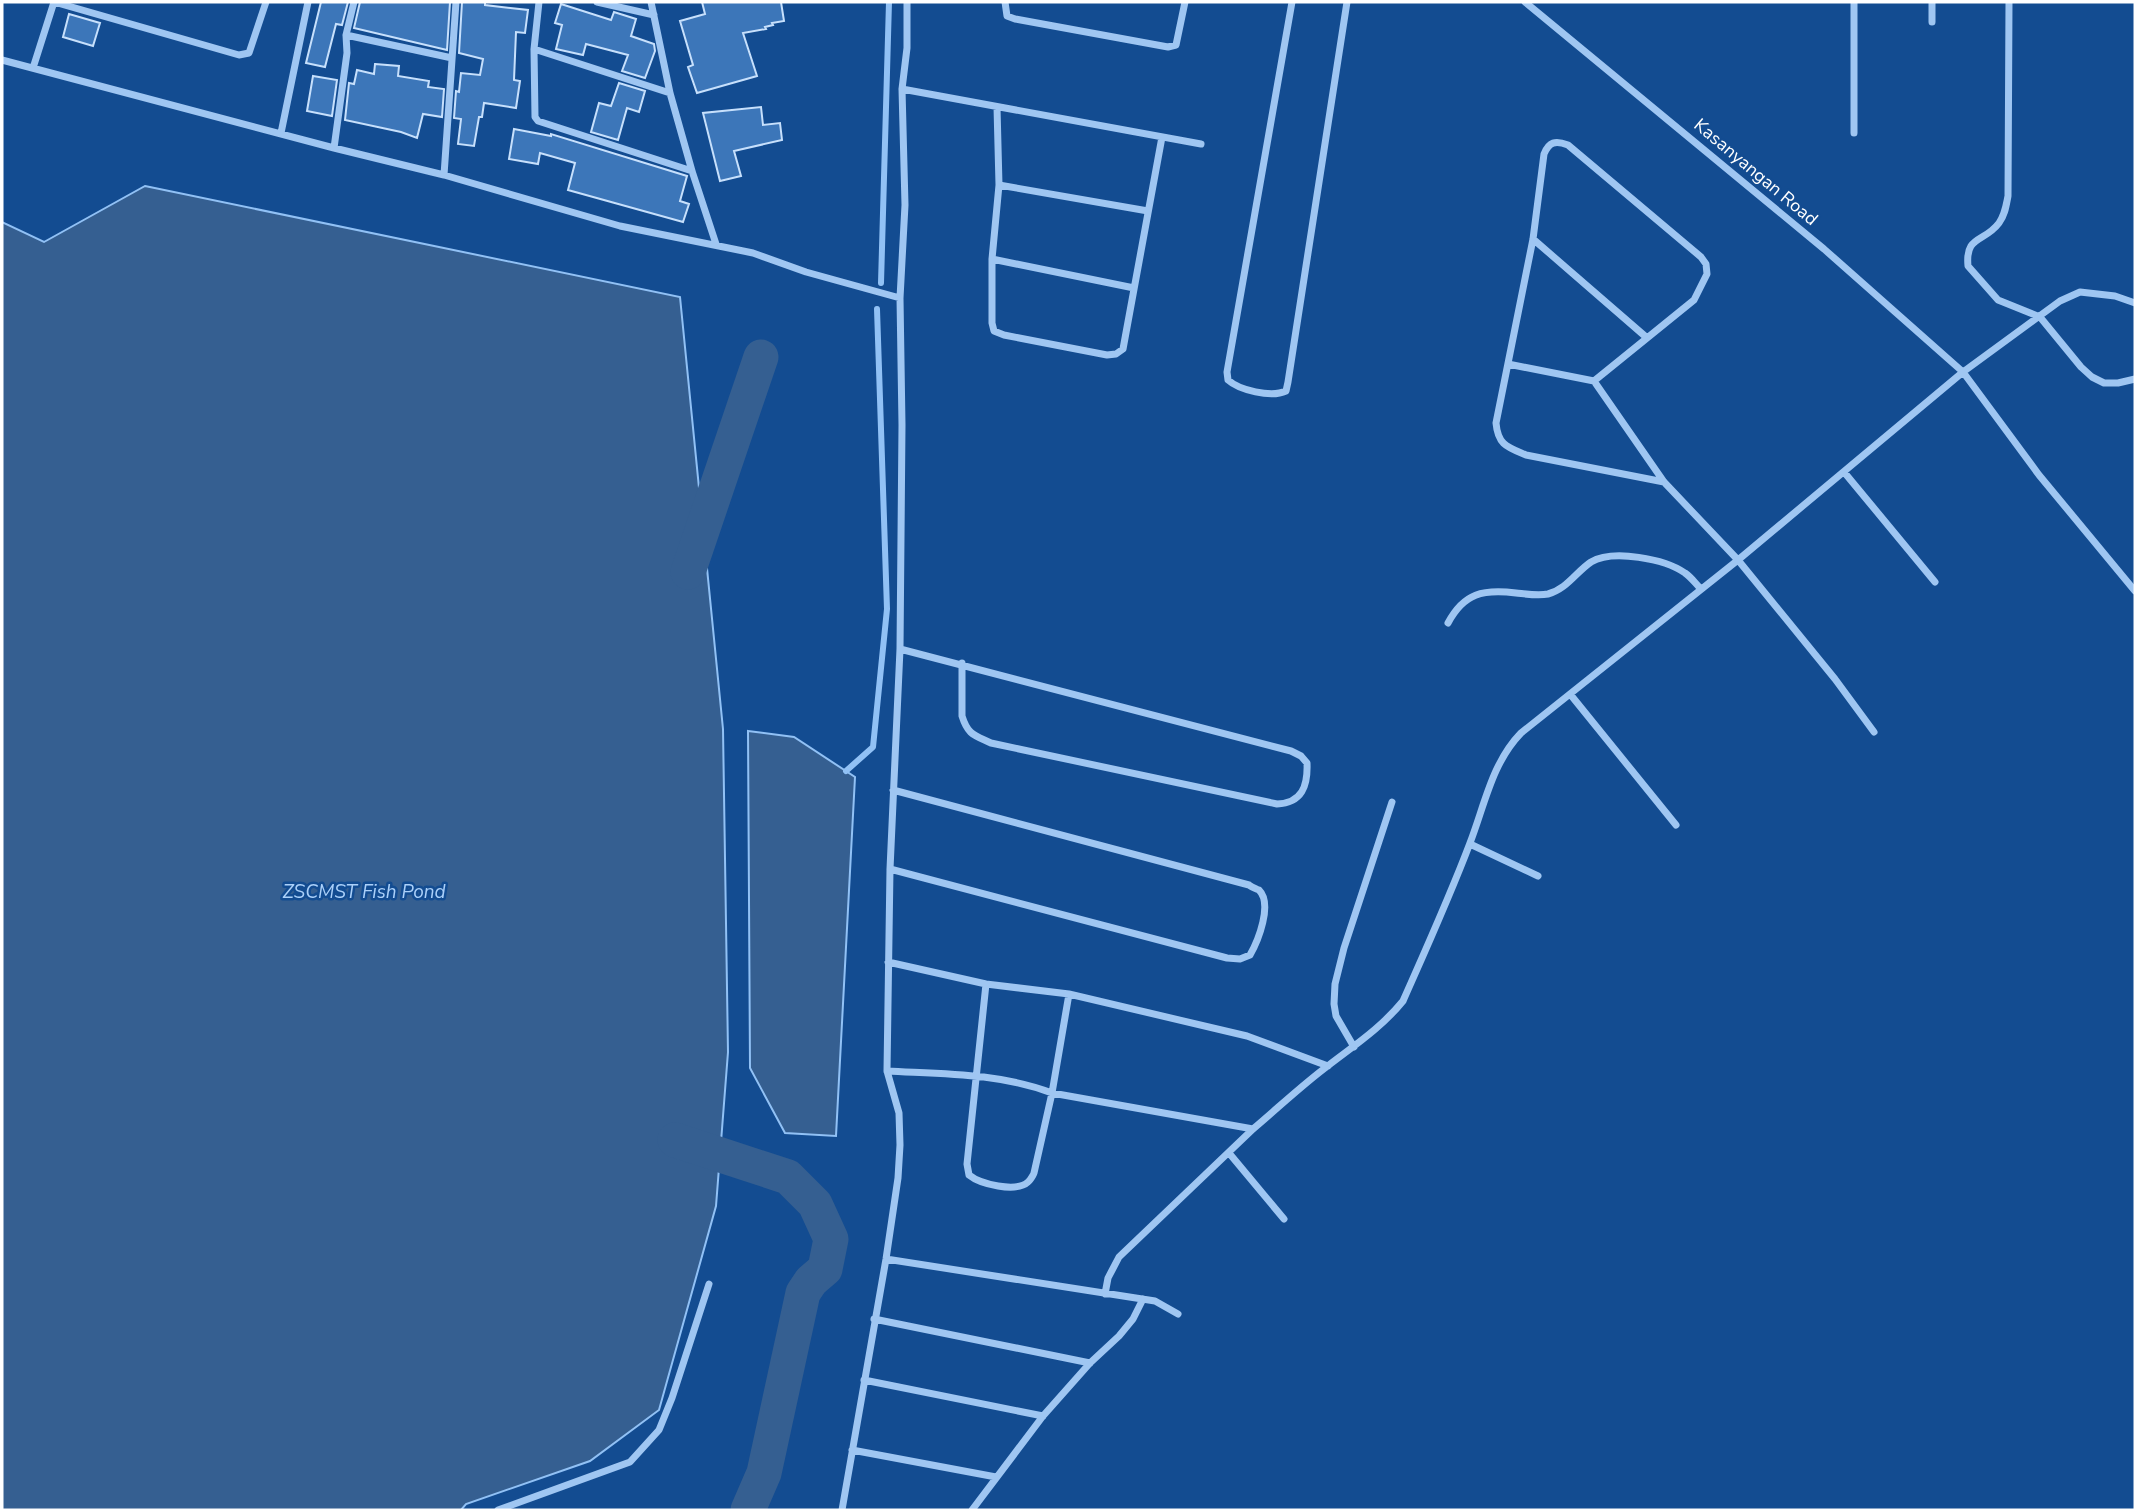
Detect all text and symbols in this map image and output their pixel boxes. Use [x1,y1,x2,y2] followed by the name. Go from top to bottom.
[1689,113,1823,231] street label: Kasanyangan Road
[282,879,447,905] water label: ZSCMST Fish Pond

